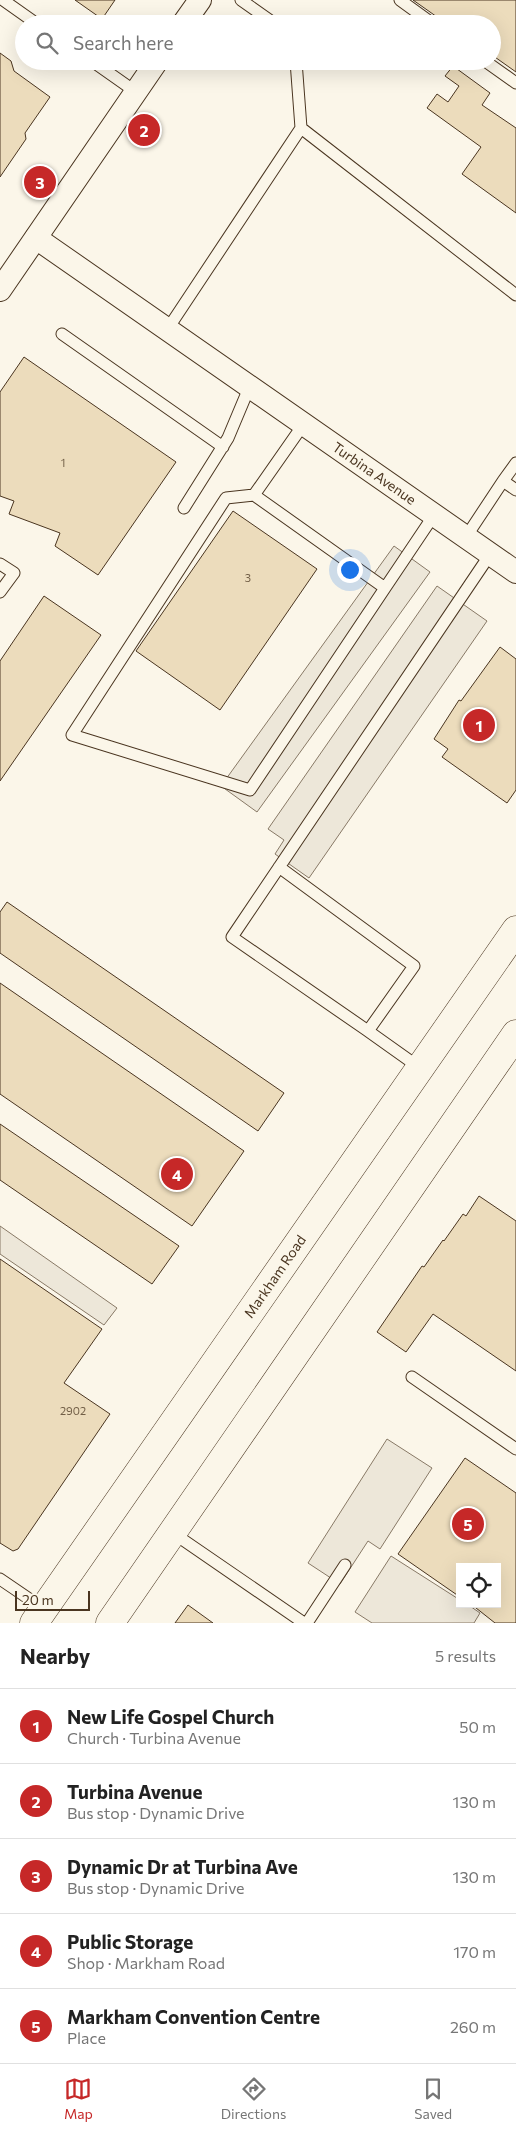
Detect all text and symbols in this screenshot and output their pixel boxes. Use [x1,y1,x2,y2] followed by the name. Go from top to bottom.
[15,15,501,70] search box
[33,29,61,57] icon: search
[73,31,173,54] text: Search here
[128,111,160,149] pin: 2
[24,163,56,201] pin: 3
[329,438,420,508] street label: Turbina Avenue
[61,456,65,469] house number: 1
[337,557,363,583] your location
[245,571,251,584] house number: 3
[463,706,495,744] pin: 1
[161,1155,193,1193] pin: 4
[240,1232,309,1321] street label: Markham Road
[60,1404,86,1417] house number: 2902
[452,1505,484,1543] pin: 5
[456,1563,501,1608] map controls
[456,1563,501,1608] button: locate
[15,1588,90,1611] scale bar
[22,1591,54,1608] text: 20 m
[20,1643,90,1668] text: Nearby
[435,1646,496,1665] text: 5 results
[67,1705,274,1728] text: New Life Gospel Church
[32,1717,40,1736] text: 1
[459,1717,496,1736] text: 50 m
[67,1728,241,1747] text: Church · Turbina Avenue
[67,1780,202,1803] text: Turbina Avenue
[31,1792,41,1811] text: 2
[453,1792,496,1811] text: 130 m
[67,1803,245,1822] text: Bus stop · Dynamic Drive
[67,1855,298,1878] text: Dynamic Dr at Turbina Ave
[31,1867,41,1886] text: 3
[453,1867,496,1886] text: 130 m
[67,1878,245,1897] text: Bus stop · Dynamic Drive
[67,1930,193,1953] text: Public Storage
[31,1942,41,1961] text: 4
[453,1942,496,1961] text: 170 m
[67,1953,225,1972] text: Shop · Markham Road
[67,2005,320,2028] text: Markham Convention Centre
[31,2017,41,2036] text: 5
[450,2017,496,2036] text: 260 m
[67,2028,106,2047] text: Place
[64,2075,93,2122] tab: Map
[221,2075,286,2122] tab: Directions
[414,2075,452,2122] tab: Saved

